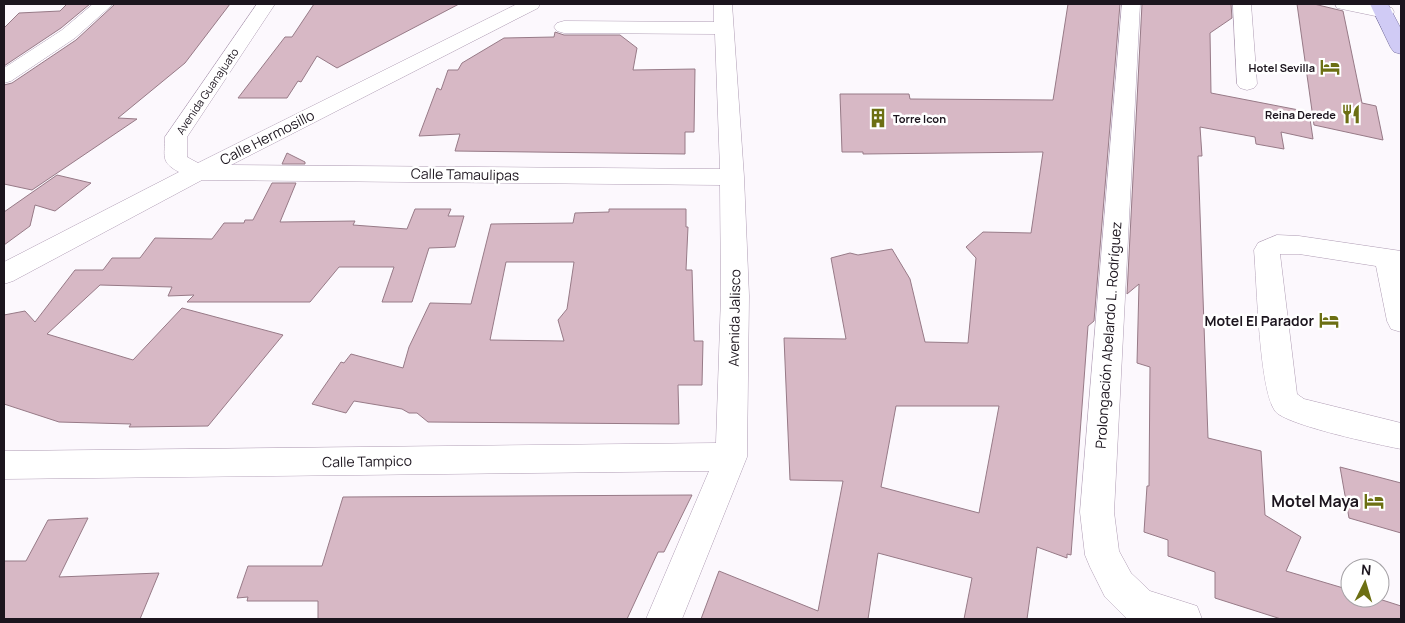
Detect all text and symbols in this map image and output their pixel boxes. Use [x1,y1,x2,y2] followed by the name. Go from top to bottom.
[172,44,242,137] street label: Avenida Guanajuato
[1319,56,1341,78] hotel icon: Hotel Sevilla
[1249,60,1315,75] place label: Hotel Sevilla
[1340,103,1362,125] restaurant icon: Reina Derede
[217,105,317,169] street label: Calle Hermosillo
[867,107,889,129] building icon: Torre Icon
[1265,107,1336,122] place label: Reina Derede
[893,111,946,126] place label: Torre Icon
[411,164,519,184] street label: Calle Tamaulipas
[1091,221,1125,449] street label: Prolongación Abelardo L. Rodríguez
[724,269,744,367] street label: Avenida Jalisco
[1318,309,1340,331] hotel icon: Motel El Parador
[1204,311,1314,330] place label: Motel El Parador
[322,451,412,471] street label: Calle Tampico
[1271,490,1359,512] place label: Motel Maya
[1363,490,1385,512] hotel icon: Motel Maya
[1340,558,1390,608] north arrow
[1360,560,1372,579] text: N

